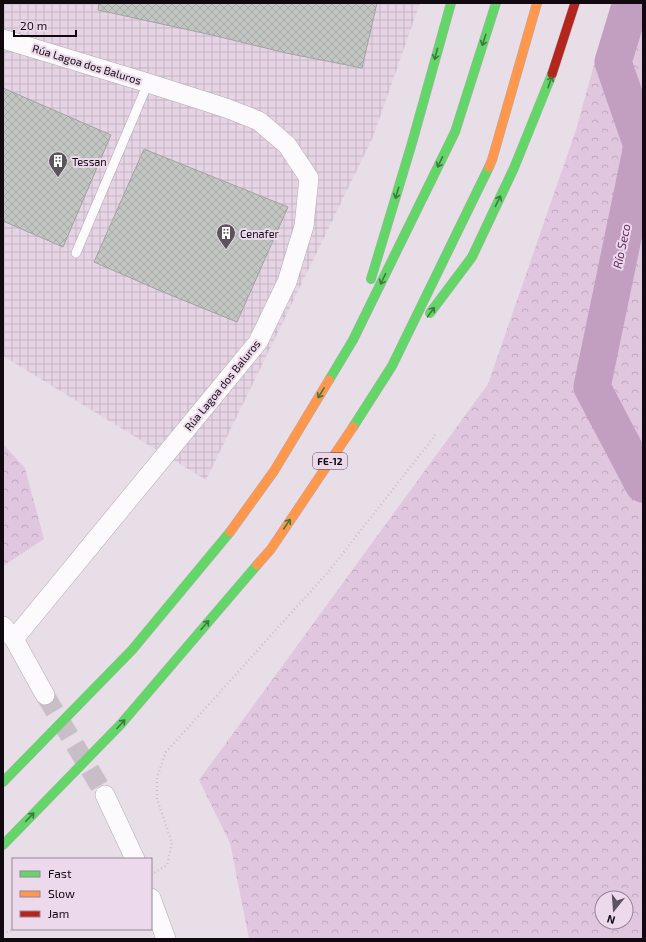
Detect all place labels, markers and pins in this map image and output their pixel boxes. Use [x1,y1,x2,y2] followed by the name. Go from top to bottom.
[47,150,69,178] building icon: Tessan
[72,155,107,168] place label: Tessan
[215,222,237,250] building icon: Cenafer
[240,227,280,240] place label: Cenafer

